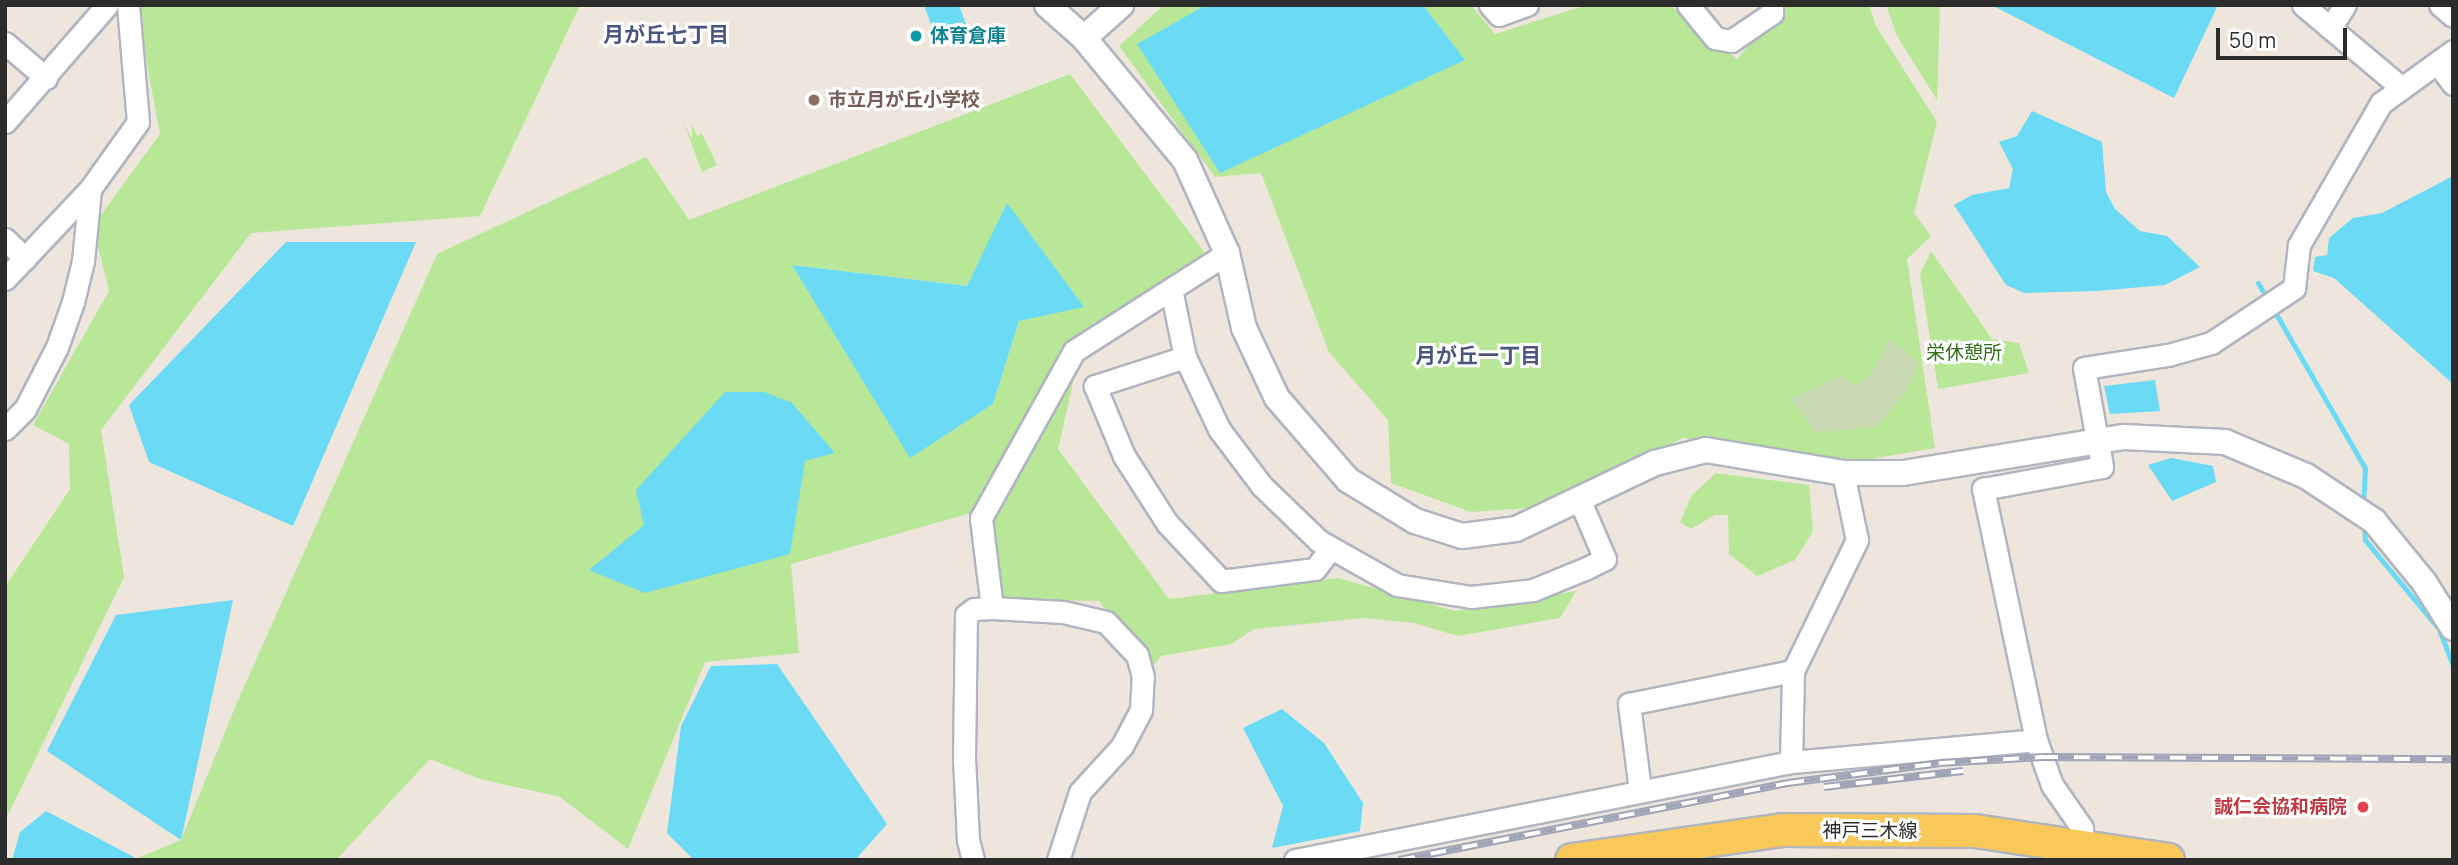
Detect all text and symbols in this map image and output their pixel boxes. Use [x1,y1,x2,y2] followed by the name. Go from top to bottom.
[2220,14,2351,58] scale bar
[603,21,729,47] district label: 月が丘七丁目
[930,25,1006,47] place label: 体育倉庫
[2229,26,2276,54] text: 50 m
[908,28,924,44] marker: 体育倉庫
[828,89,980,111] place label: 市立月が丘小学校
[806,92,822,108] marker: 市立月が丘小学校
[1415,342,1541,368] district label: 月が丘一丁目
[1926,342,2002,364] park label: 栄休憩所
[2214,796,2347,818] place label: 誠仁会協和病院
[2353,797,2373,817] marker: 誠仁会協和病院
[1823,820,1917,842] street label: 神戸三木線

